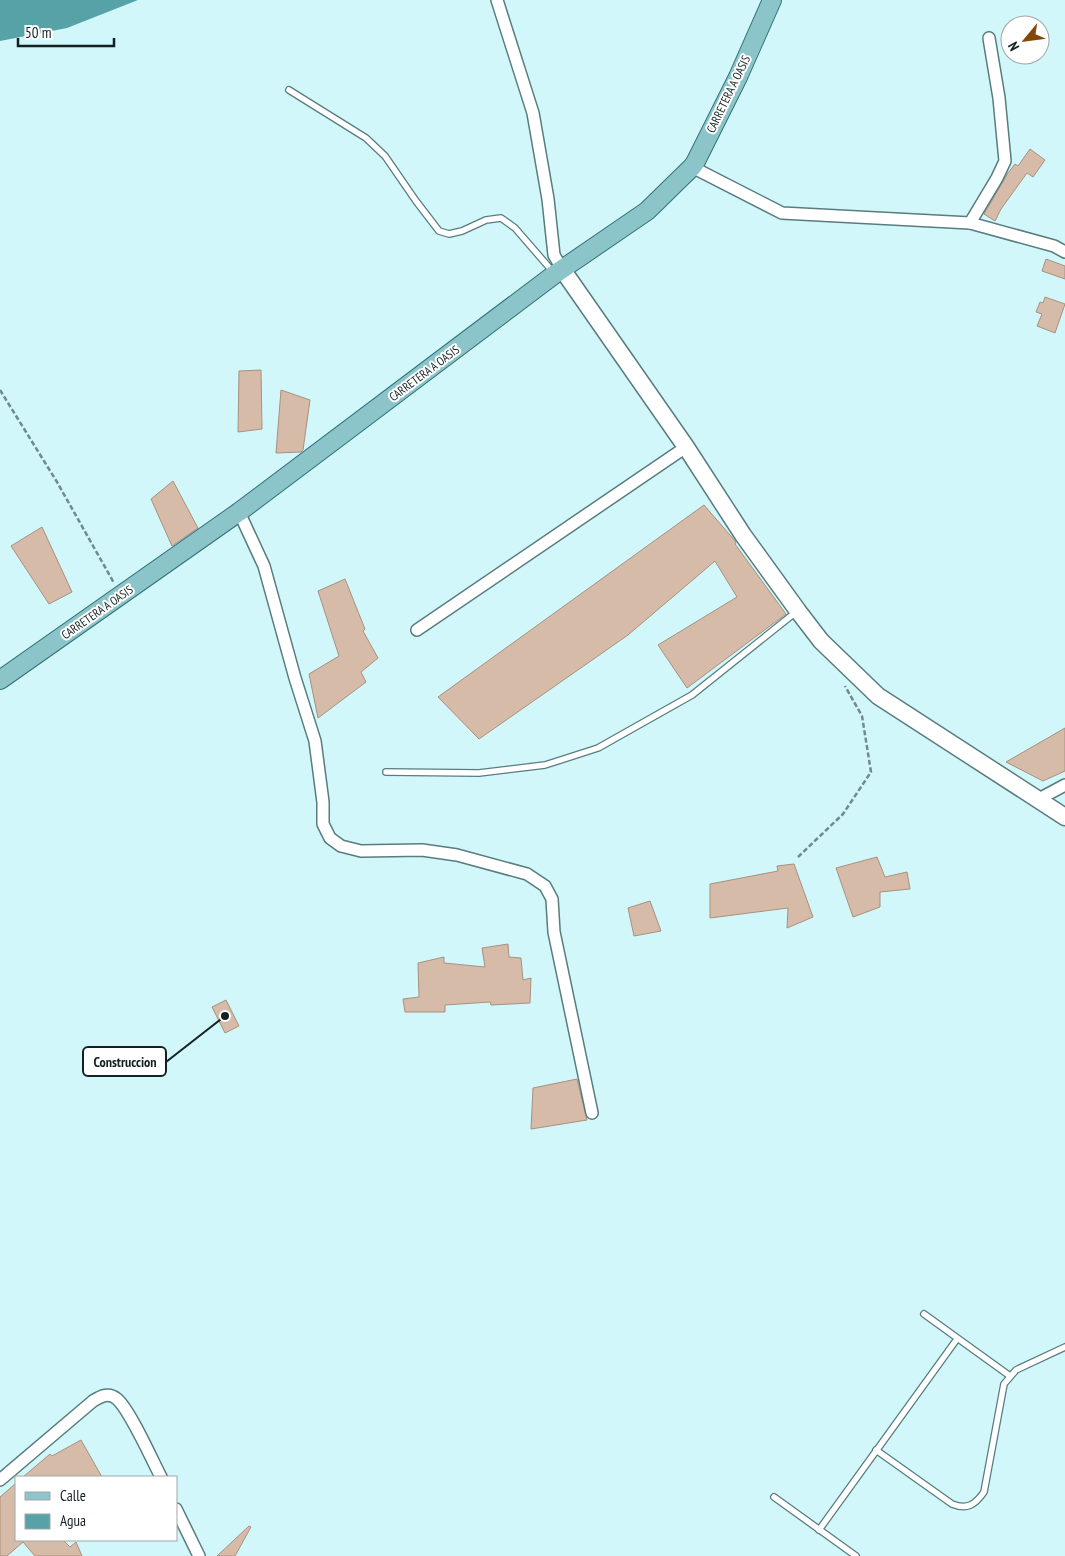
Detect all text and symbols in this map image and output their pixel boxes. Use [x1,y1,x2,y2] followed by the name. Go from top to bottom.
[18,15,114,47] scale bar
[1000,15,1050,65] north arrow
[25,23,51,42] text: 50 m
[1004,39,1023,54] text: N
[703,53,753,135] street label: CARRETERA A OASIS
[386,342,462,404] street label: CARRETERA A OASIS
[58,582,136,642] street label: CARRETERA A OASIS
[83,1047,166,1076] callout: Construccion
[93,1053,157,1071] text: Construccion
[15,1476,178,1541] legend
[60,1486,86,1505] text: Calle
[60,1511,86,1530] text: Agua

